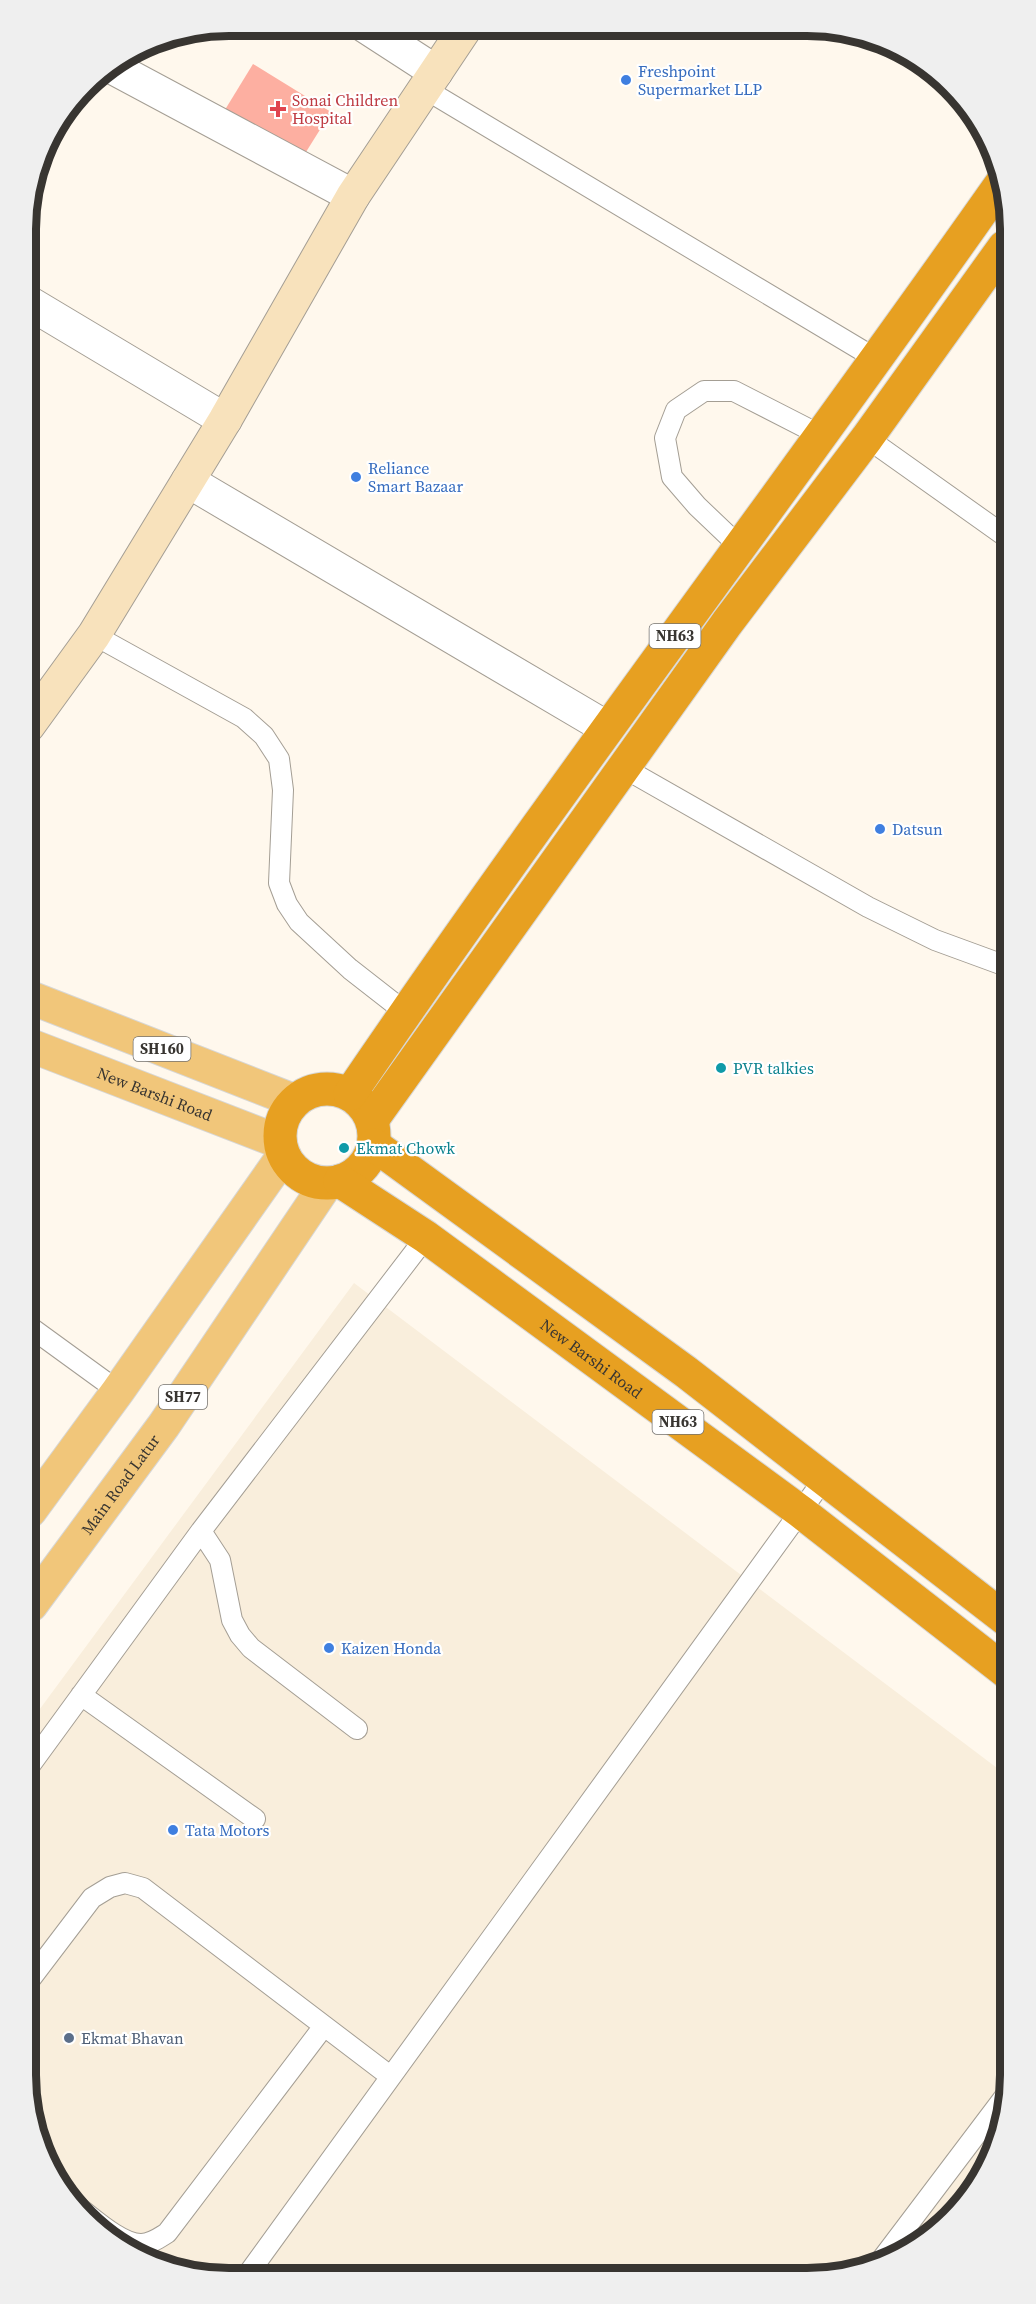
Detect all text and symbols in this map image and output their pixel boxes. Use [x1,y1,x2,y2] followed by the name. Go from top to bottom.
[638,60,763,100] place label: Freshpoint Supermarket LLP
[619,73,633,87] marker: Freshpoint Supermarket LLP
[292,89,398,129] place label: Sonai Children Hospital
[269,100,287,118] marker: Sonai Children Hospital
[368,457,463,497] place label: Reliance Smart Bazaar
[349,470,363,484] marker: Reliance Smart Bazaar
[650,624,700,648] road number: NH63
[892,818,943,840] place label: Datsun
[873,822,887,836] marker: Datsun
[134,1037,190,1061] road number: SH160
[733,1057,814,1079] place label: PVR talkies
[94,1061,216,1126] street label: New Barshi Road
[714,1061,728,1075] marker: PVR talkies
[356,1137,455,1159] place label: Ekmat Chowk
[337,1141,351,1155] marker: Ekmat Chowk
[536,1314,647,1403] street label: New Barshi Road
[159,1385,207,1409] road number: SH77
[652,1410,704,1434] road number: NH63
[76,1430,165,1539] street label: Main Road Latur
[341,1637,442,1659] place label: Kaizen Honda
[322,1641,336,1655] marker: Kaizen Honda
[185,1819,270,1841] place label: Tata Motors
[166,1823,180,1837] marker: Tata Motors
[81,2027,184,2049] place label: Ekmat Bhavan
[62,2031,76,2045] marker: Ekmat Bhavan

